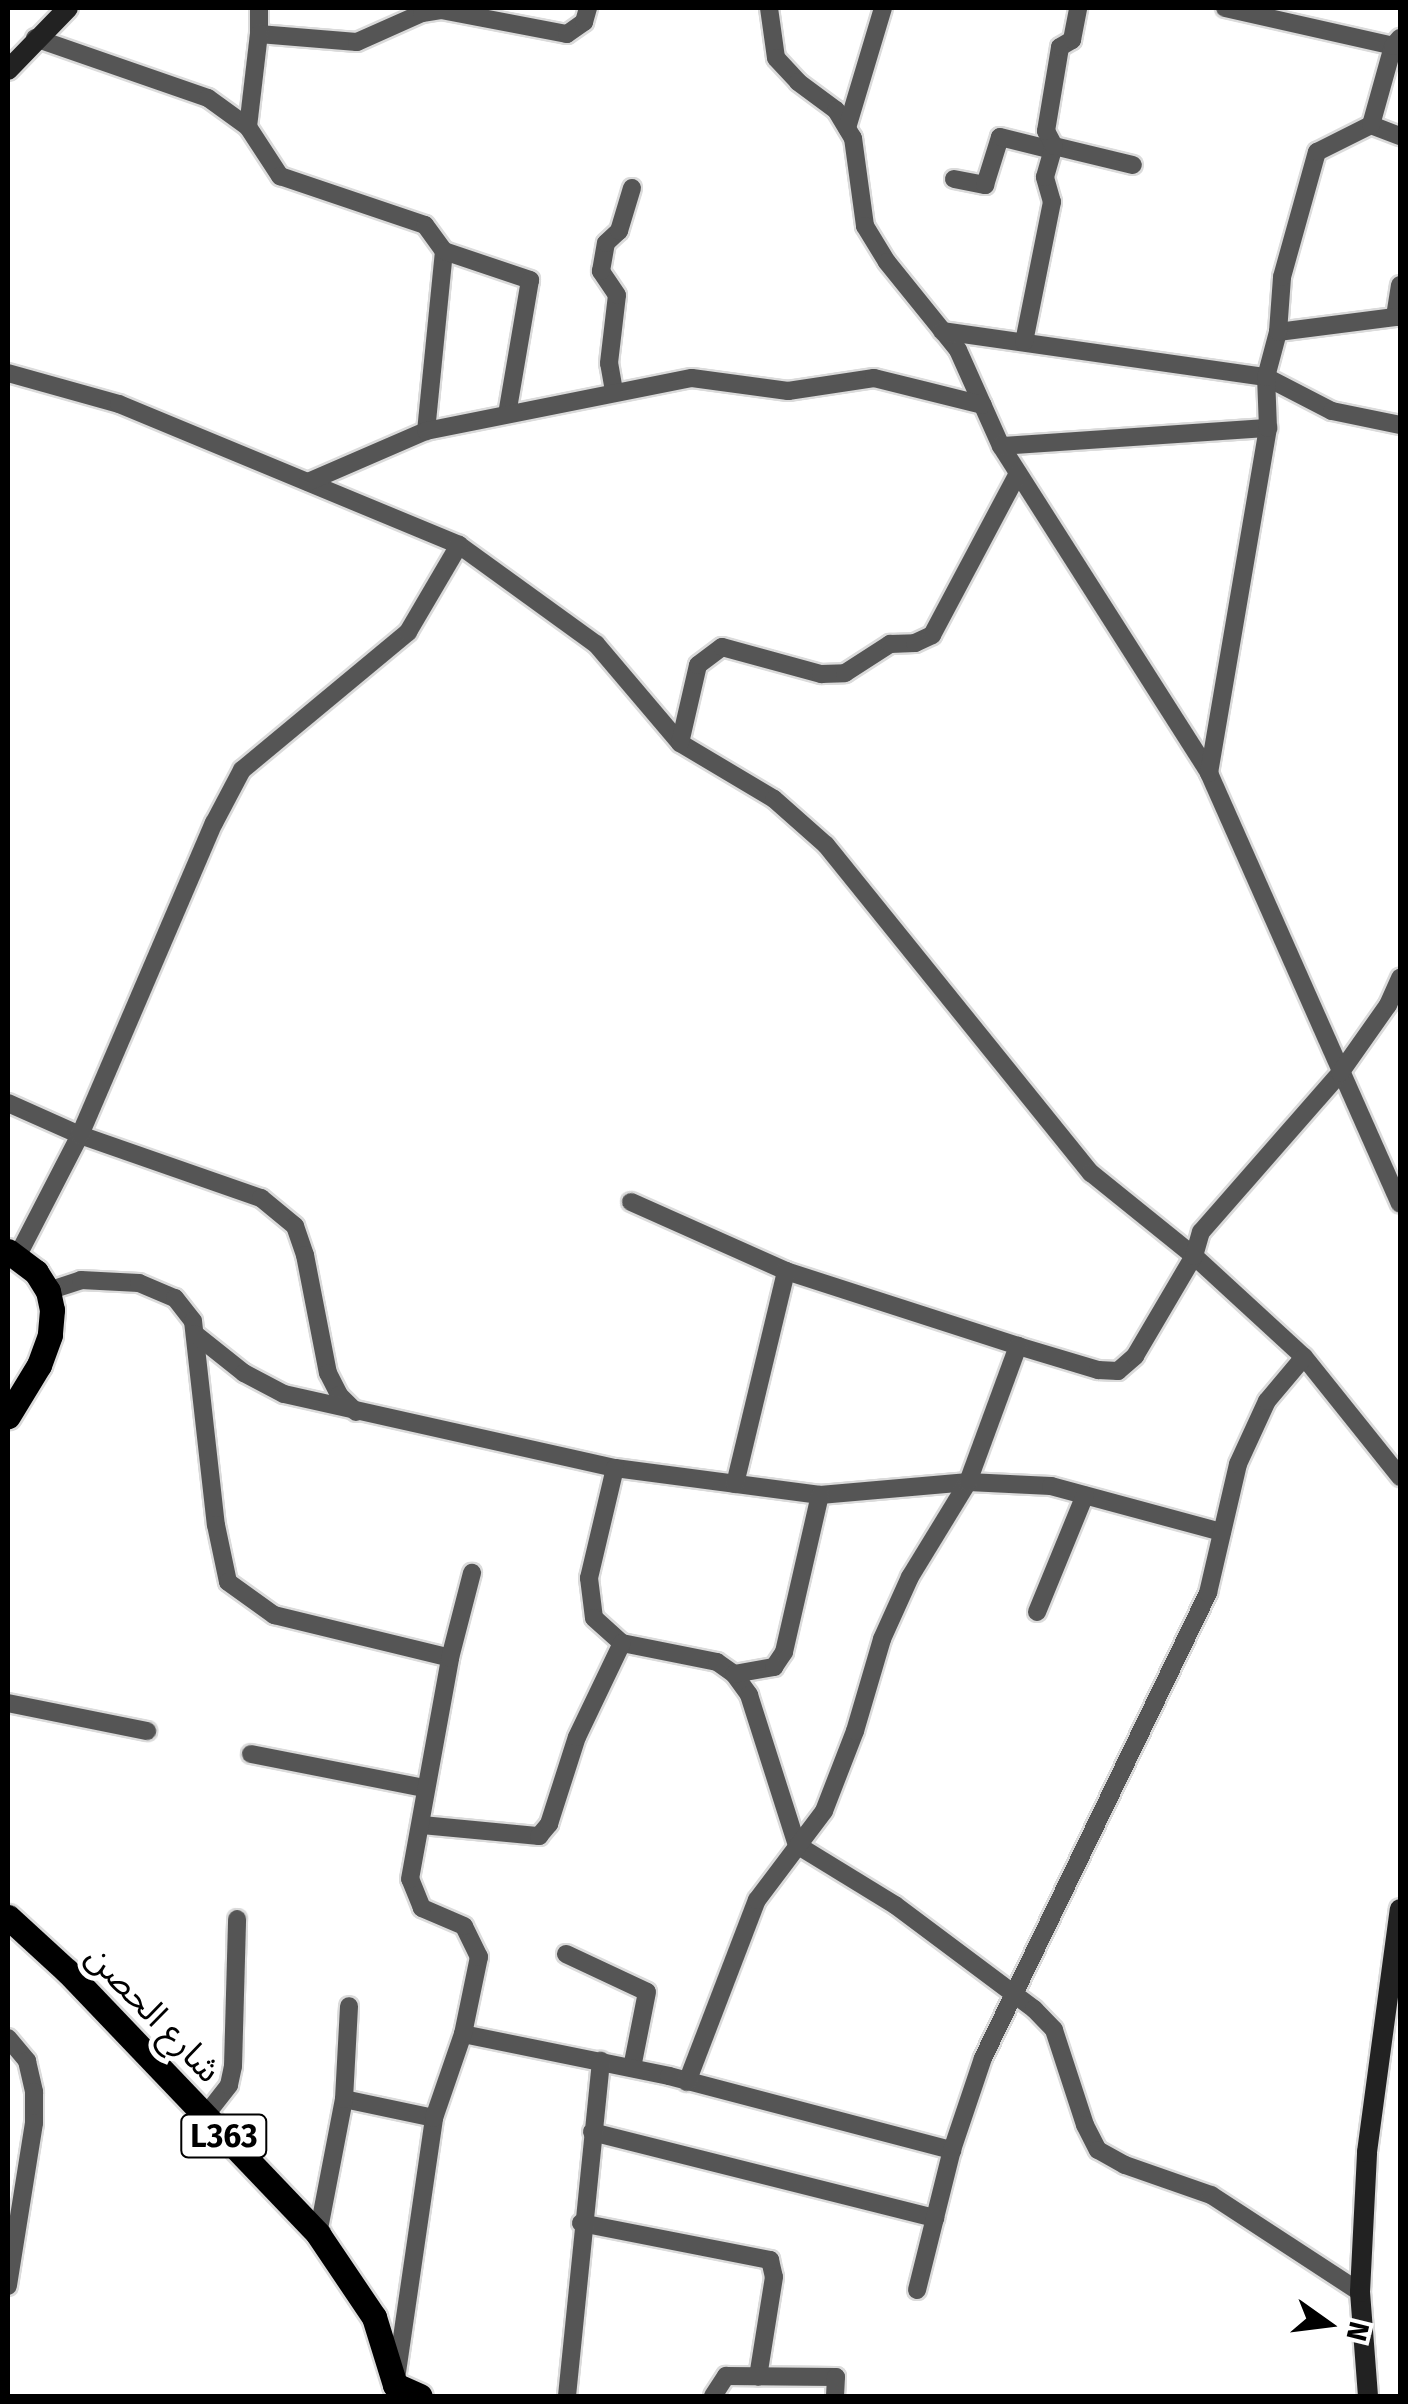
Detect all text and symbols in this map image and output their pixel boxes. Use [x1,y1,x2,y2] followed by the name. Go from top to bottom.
[78,1935,230,2091] street label: شارع الحصن
[179,2109,269,2163] road number: L363
[1278,2274,1378,2374] north arrow
[1339,2318,1376,2344] text: N

